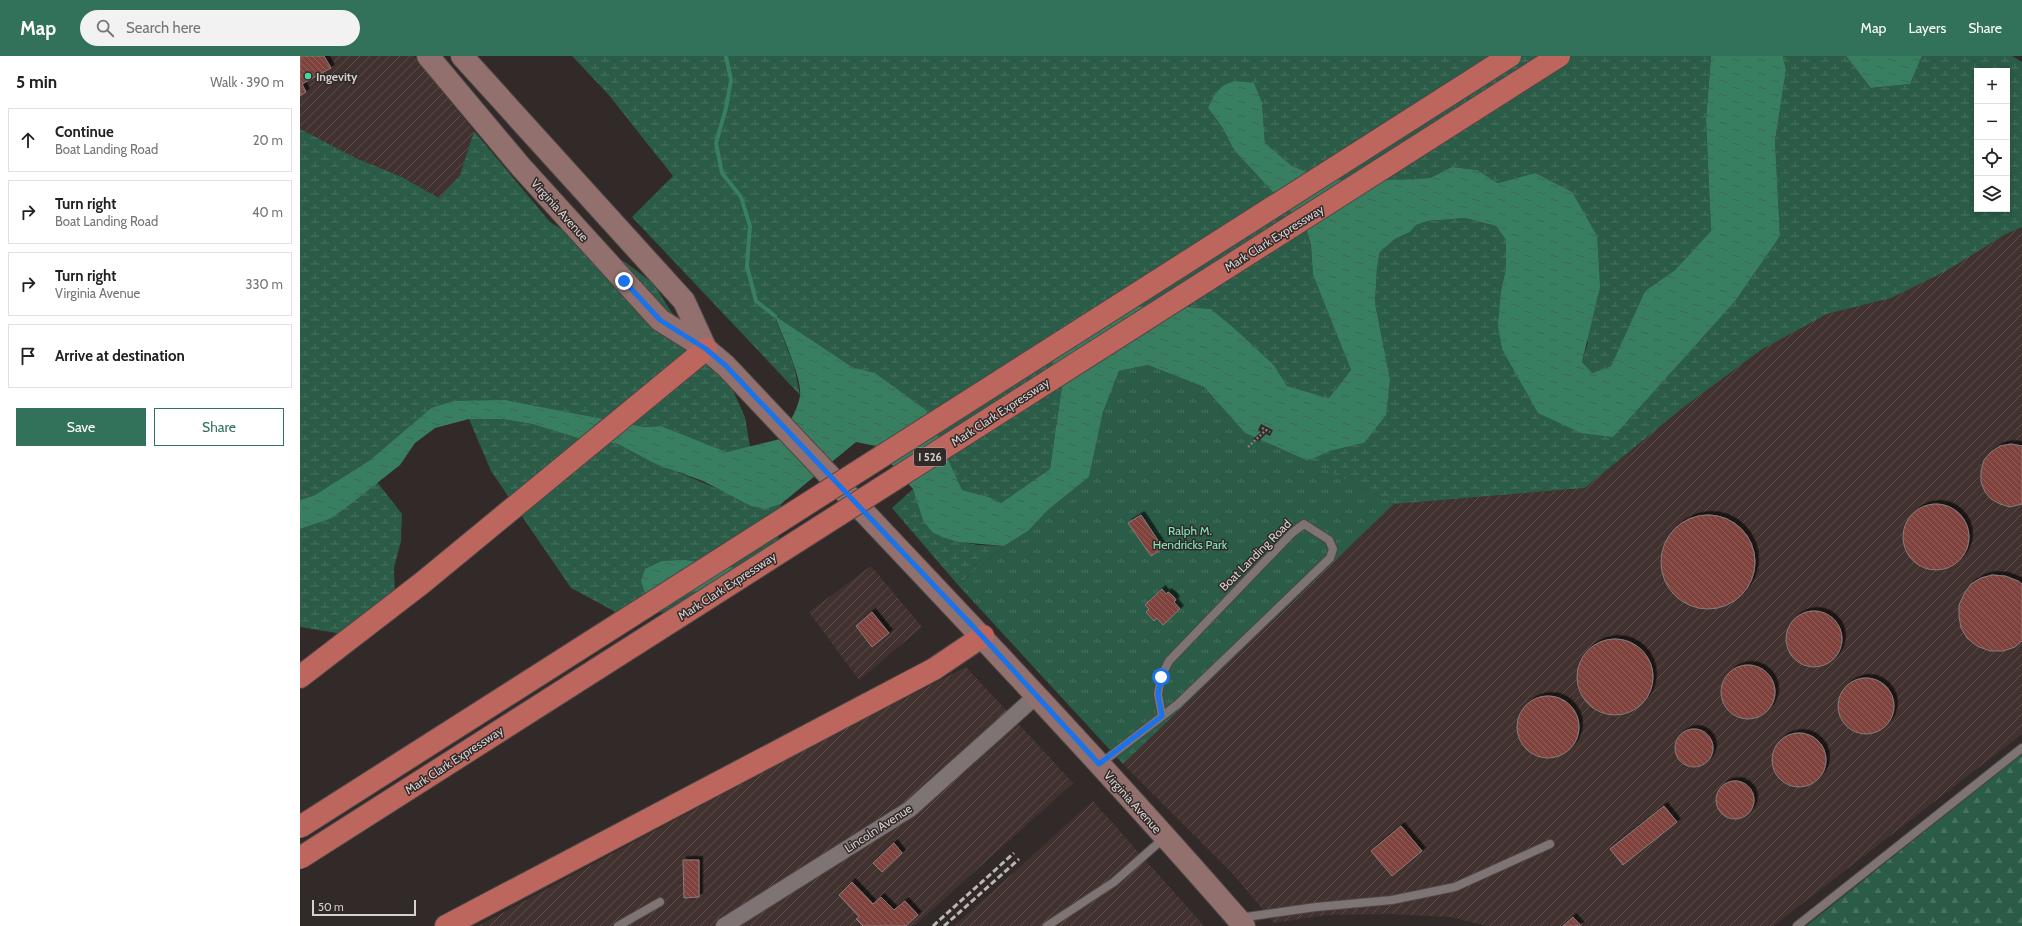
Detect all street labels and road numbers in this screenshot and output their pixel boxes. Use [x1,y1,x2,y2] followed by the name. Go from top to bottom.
[528,176,592,244] street label: Virginia Avenue
[1222,201,1326,275] street label: Mark Clark Expressway
[948,375,1052,449] street label: Mark Clark Expressway
[914,448,946,466] road number: I 526
[1216,516,1294,594] street label: Boat Landing Road
[675,549,779,623] street label: Mark Clark Expressway
[402,723,506,797] street label: Mark Clark Expressway
[1101,768,1165,836] street label: Virginia Avenue
[841,801,915,855] street label: Lincoln Avenue

